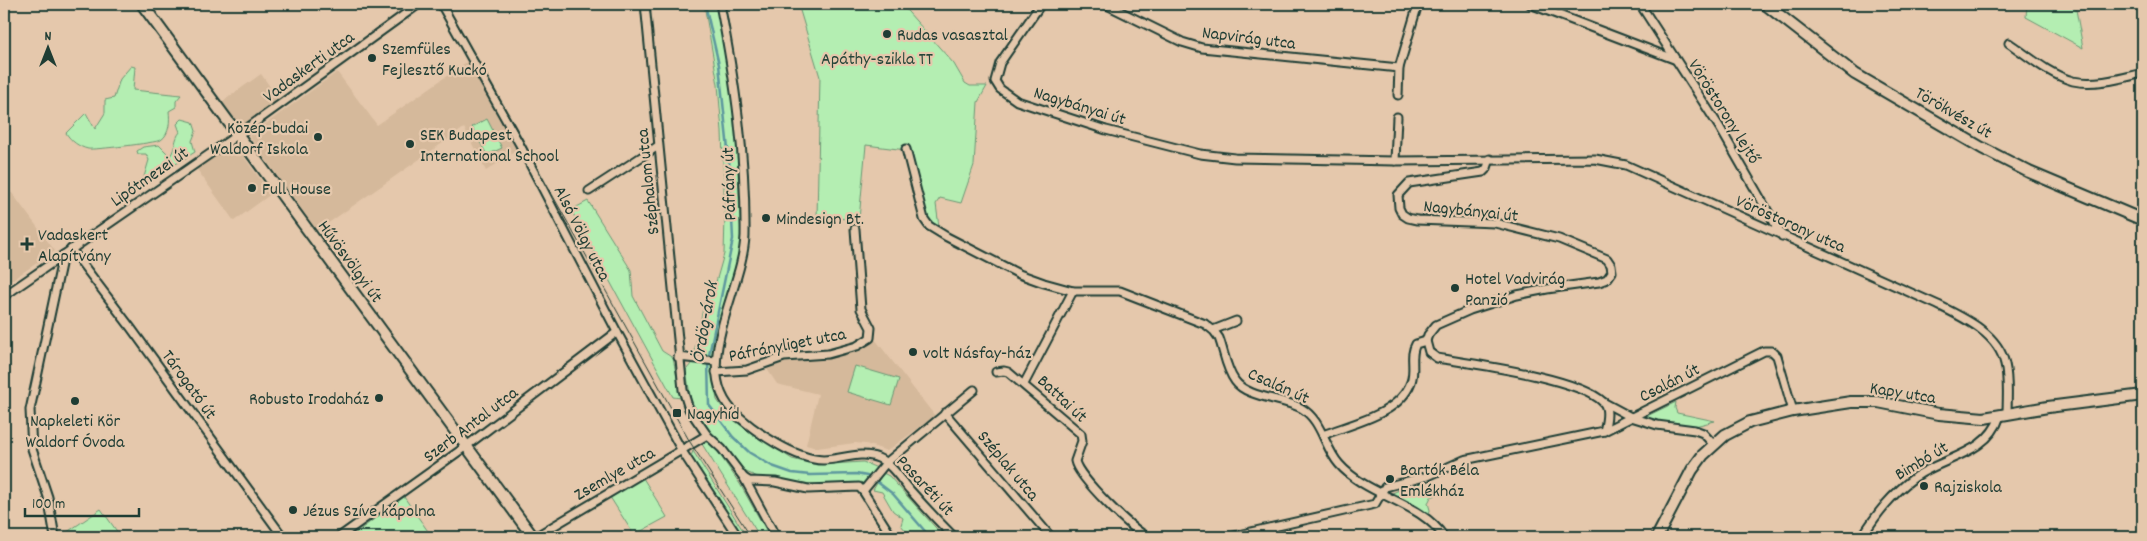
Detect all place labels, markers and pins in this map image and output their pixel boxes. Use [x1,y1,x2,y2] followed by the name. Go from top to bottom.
[897,24,1009,49] place label: Rudas vasasztal
[881,28,893,40] marker: Rudas vasasztal
[382,38,487,84] place label: Szemfüles Fejlesztő Kuckó
[366,52,378,64] marker: Szemfüles Fejlesztő Kuckó
[210,117,309,163] place label: Közép-budai Waldorf Iskola
[420,124,559,170] place label: SEK Budapest International School
[312,131,324,143] marker: Közép-budai Waldorf Iskola
[404,138,416,150] marker: SEK Budapest International School
[262,178,331,203] place label: Full House
[246,182,258,194] marker: Full House
[776,208,864,233] place label: Mindesign Bt.
[760,212,772,224] marker: Mindesign Bt.
[38,224,112,270] place label: Vadaskert Alapítvány
[20,237,34,251] marker: Vadaskert Alapítvány
[1465,268,1565,314] place label: Hotel Vadvirág Panzió
[1449,282,1461,294] marker: Hotel Vadvirág Panzió
[923,342,1031,367] place label: volt Násfay-ház
[907,346,919,358] marker: volt Násfay-ház
[249,388,369,413] place label: Robusto Irodaház
[373,392,385,404] marker: Robusto Irodaház
[69,395,81,407] marker: Napkeleti Kör Waldorf Óvoda
[687,403,740,428] place label: Nagyhíd
[671,407,683,419] marker: Nagyhíd
[26,410,125,456] place label: Napkeleti Kör Waldorf Óvoda
[1400,459,1479,505] place label: Bartók Béla Emlékház
[1384,473,1396,485] marker: Bartók Béla Emlékház
[1934,476,2002,501] place label: Rajziskola
[1918,480,1930,492] marker: Rajziskola
[303,500,436,525] place label: Jézus Szíve kápolna
[287,504,299,516] marker: Jézus Szíve kápolna

